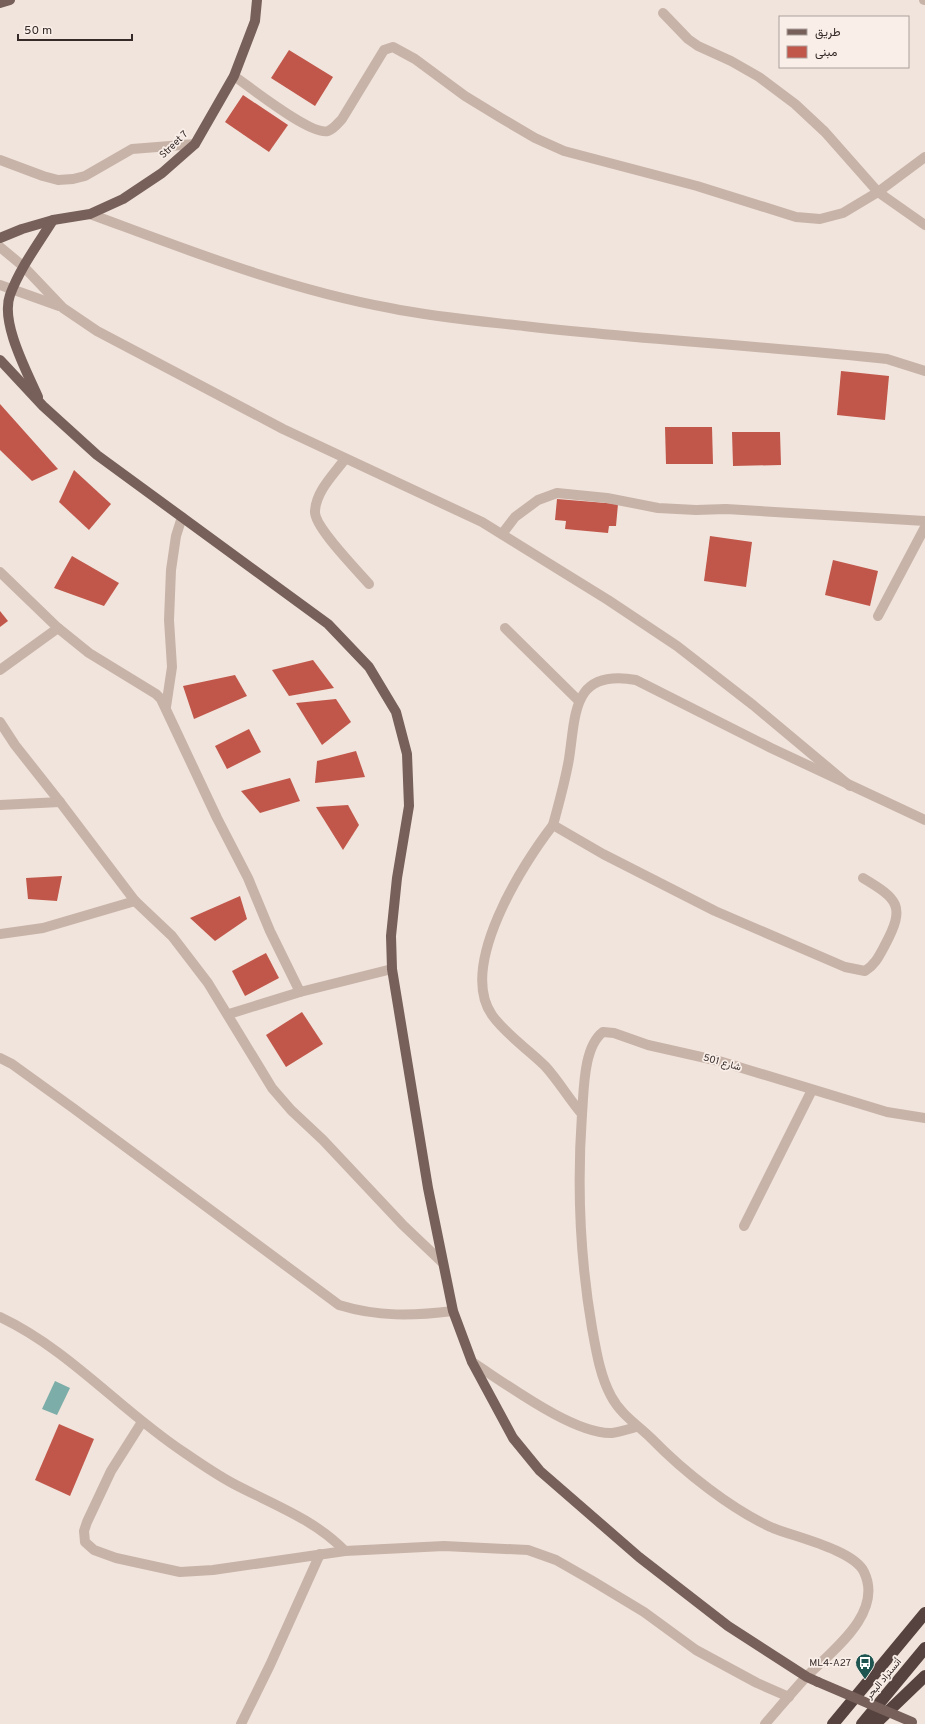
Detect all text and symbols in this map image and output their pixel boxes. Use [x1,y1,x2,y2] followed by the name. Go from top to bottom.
[18,16,132,42] scale bar
[779,16,909,68] legend
[24,23,52,39] text: 50 m
[815,25,841,41] text: طريق
[815,45,837,61] text: مبنى
[157,128,191,162] street label: Street 7
[702,1051,743,1075] street label: شارع 501
[854,1652,876,1680] bus stop icon: ML4-A27
[862,1655,905,1703] street label: أتستراد البحر
[809,1657,851,1670] place label: ML4-A27

